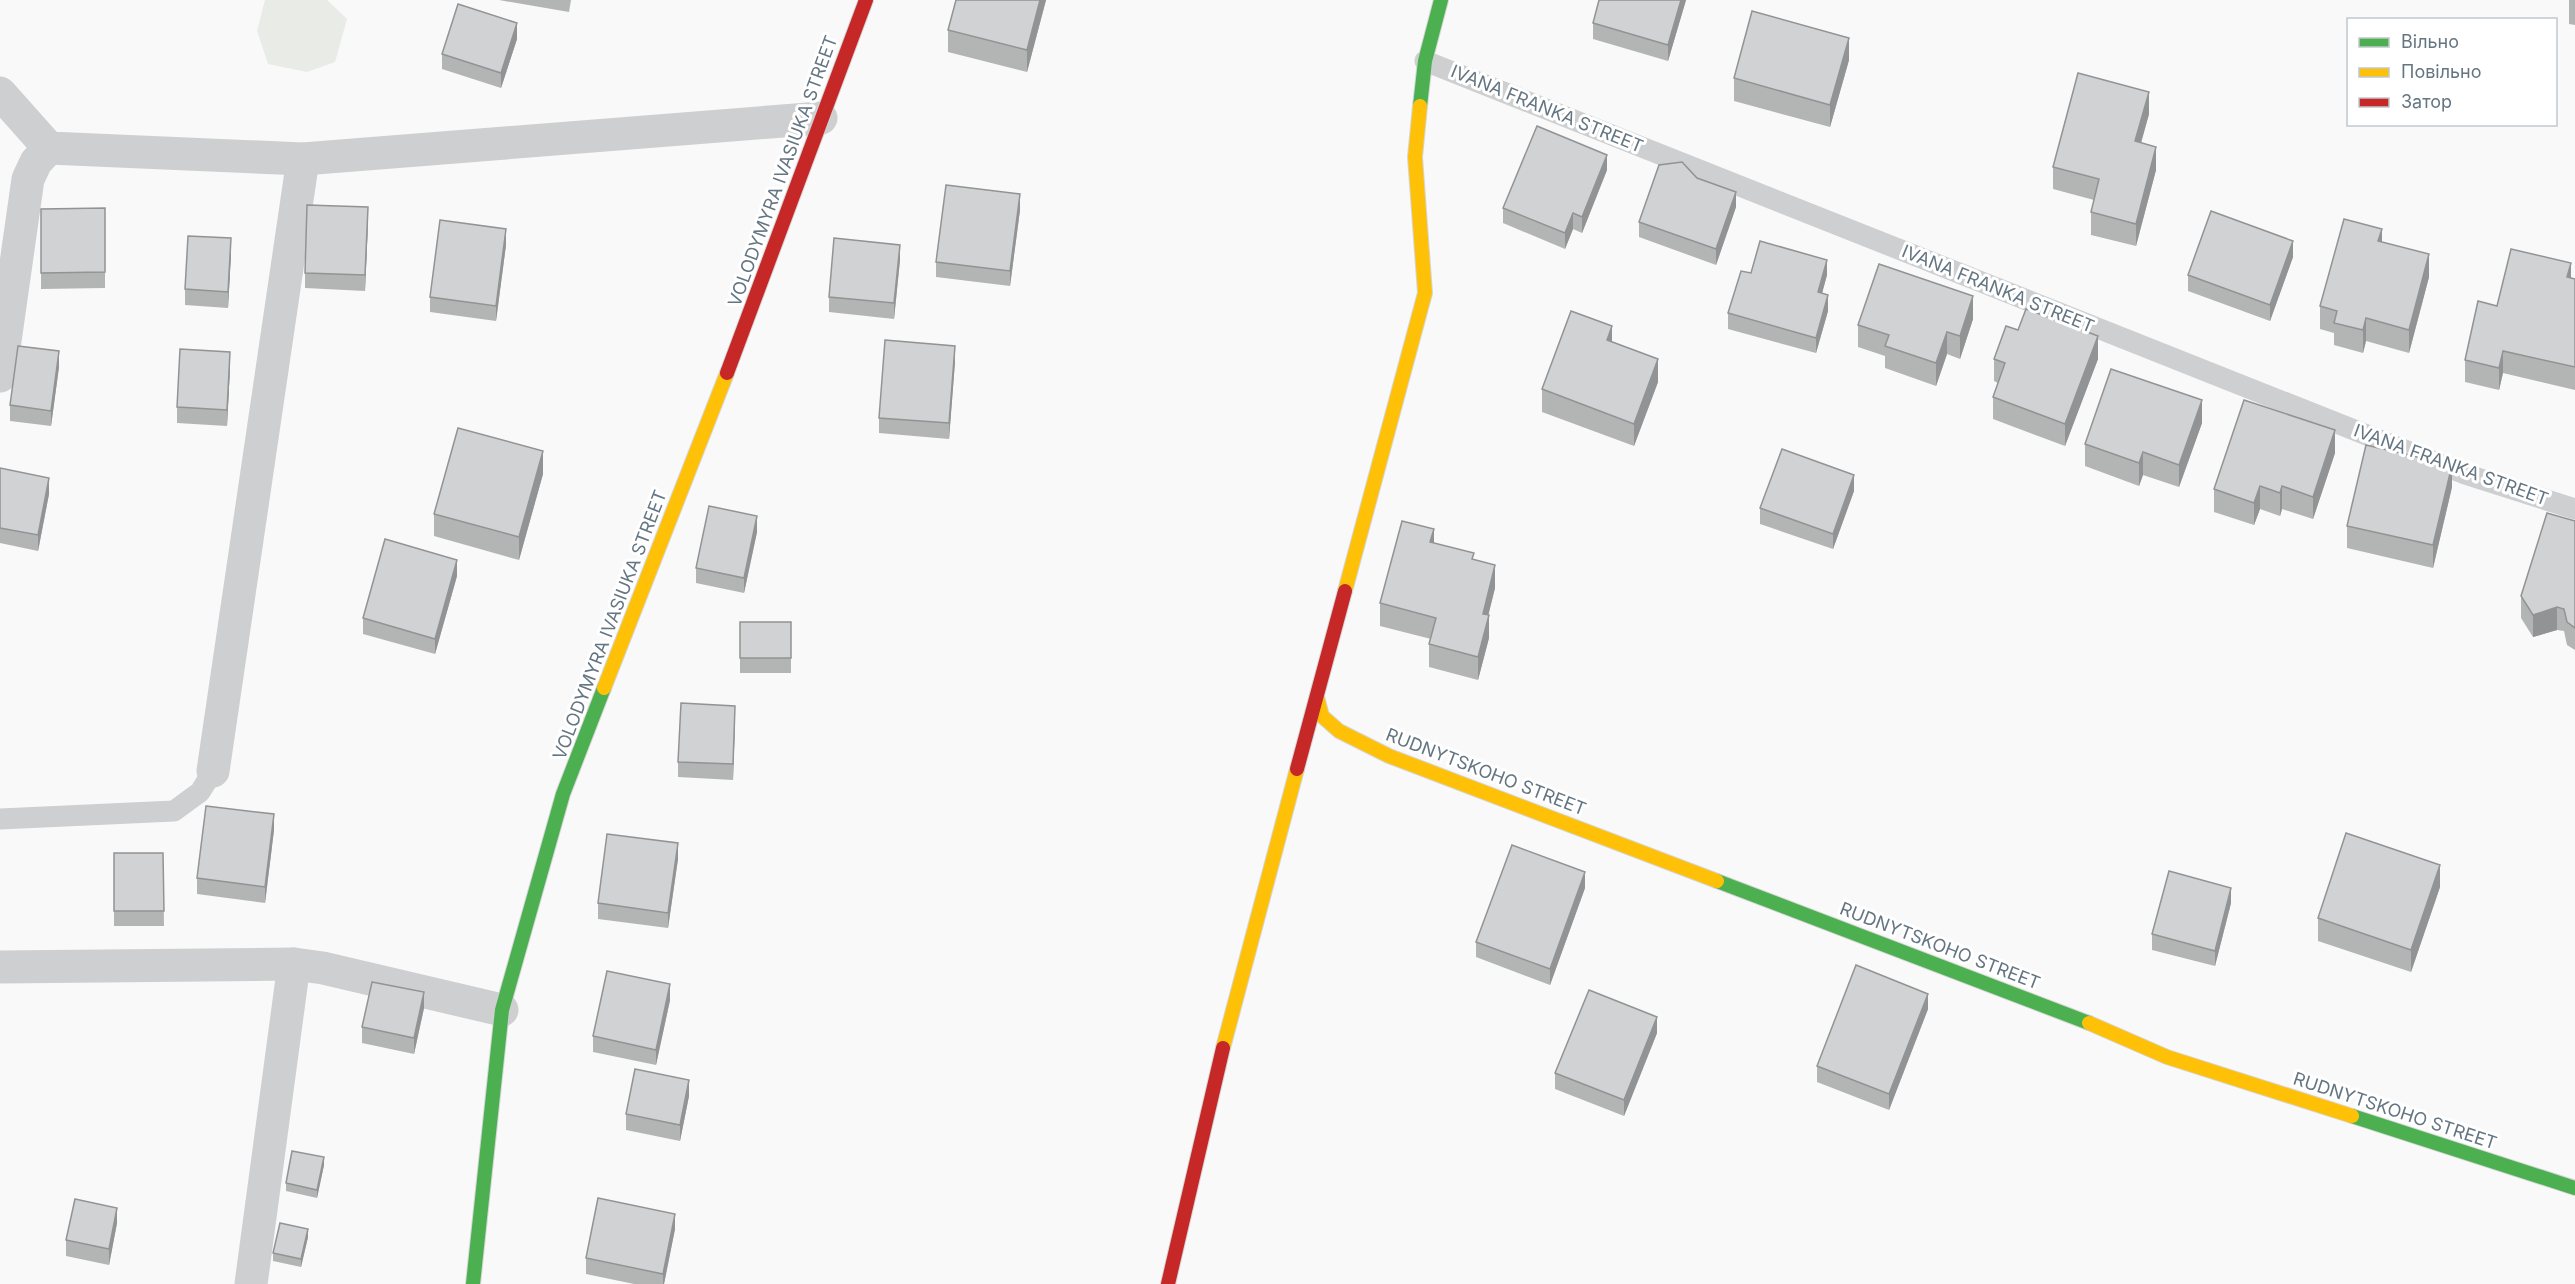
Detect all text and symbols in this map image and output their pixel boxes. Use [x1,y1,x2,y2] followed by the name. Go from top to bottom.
[2347,18,2557,126] legend
[2401,31,2459,52] text: Вільно
[724,32,841,309] street label: VOLODYMYRA IVASIUKA STREET
[1448,60,1646,157] street label: IVANA FRANKA STREET
[2401,61,2482,82] text: Повільно
[2401,91,2452,112] text: Затор
[1899,240,2097,337] street label: IVANA FRANKA STREET
[2351,420,2551,509] street label: IVANA FRANKA STREET
[548,487,671,763] street label: VOLODYMYRA IVASIUKA STREET
[1383,724,1589,819] street label: RUDNYTSKOHO STREET
[1837,898,2043,993] street label: RUDNYTSKOHO STREET
[2291,1068,2500,1153] street label: RUDNYTSKOHO STREET

